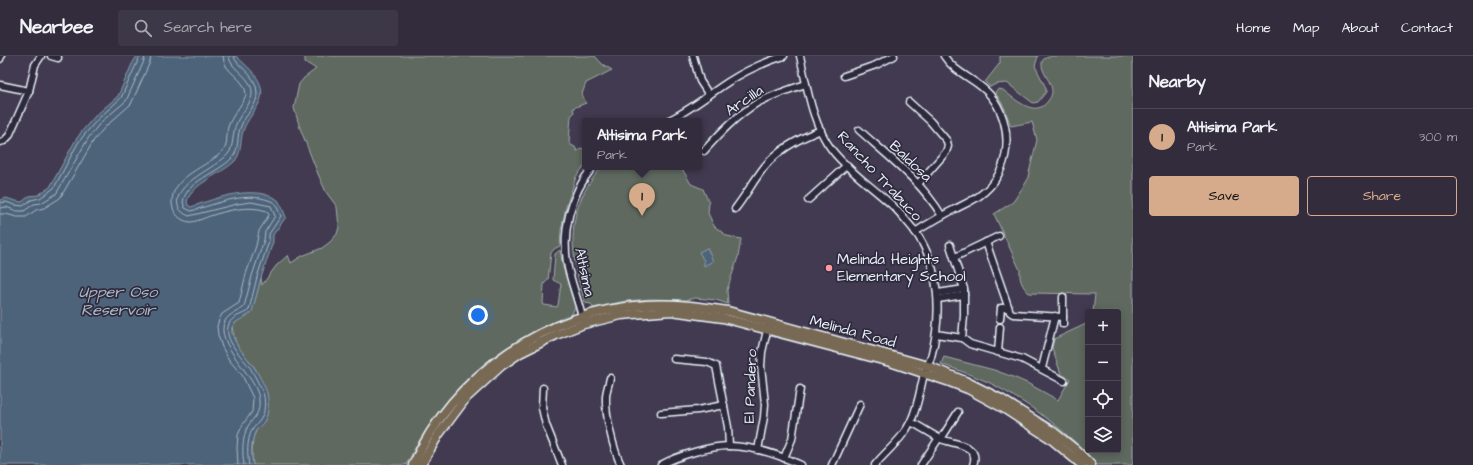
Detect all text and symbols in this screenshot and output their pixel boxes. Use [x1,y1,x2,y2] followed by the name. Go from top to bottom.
[118,10,398,46] search box
[20,14,94,41] text: Nearbee
[132,17,154,39] icon: search
[164,17,252,38] text: Search here
[1236,18,1271,38] text: Home
[1293,18,1319,38] text: Map
[1341,18,1379,38] text: About
[1401,18,1453,38] text: Contact
[1149,70,1206,94] text: Nearby
[721,80,768,121] street label: Arcilla
[1187,117,1277,138] text: Altisima Park
[582,118,702,170] popup
[597,125,687,146] text: Altisima Park
[832,127,927,226] street label: Rancho Trabuco
[1161,128,1163,146] text: 1
[1419,128,1457,146] text: 300 m
[885,136,937,187] street label: Baldosa
[1187,138,1217,156] text: Park
[597,146,627,164] text: Park
[1149,176,1299,216] button: Save
[1307,176,1457,216] button: Share
[629,183,655,216] pin: 1
[569,246,600,299] street label: Altisima
[837,249,966,288] place label: Melinda Heights Elementary School
[824,263,834,273] marker: Melinda Heights Elementary School
[79,281,158,321] water label: Upper Oso Reservoir
[468,305,488,325] your location
[1085,309,1121,453] map controls
[1085,309,1121,345] button: +
[807,310,899,353] street label: Melinda Road
[1085,345,1121,381] button: −
[739,348,762,424] street label: El Pandero
[1085,381,1121,417] button: locate
[1085,417,1121,453] button: layers

